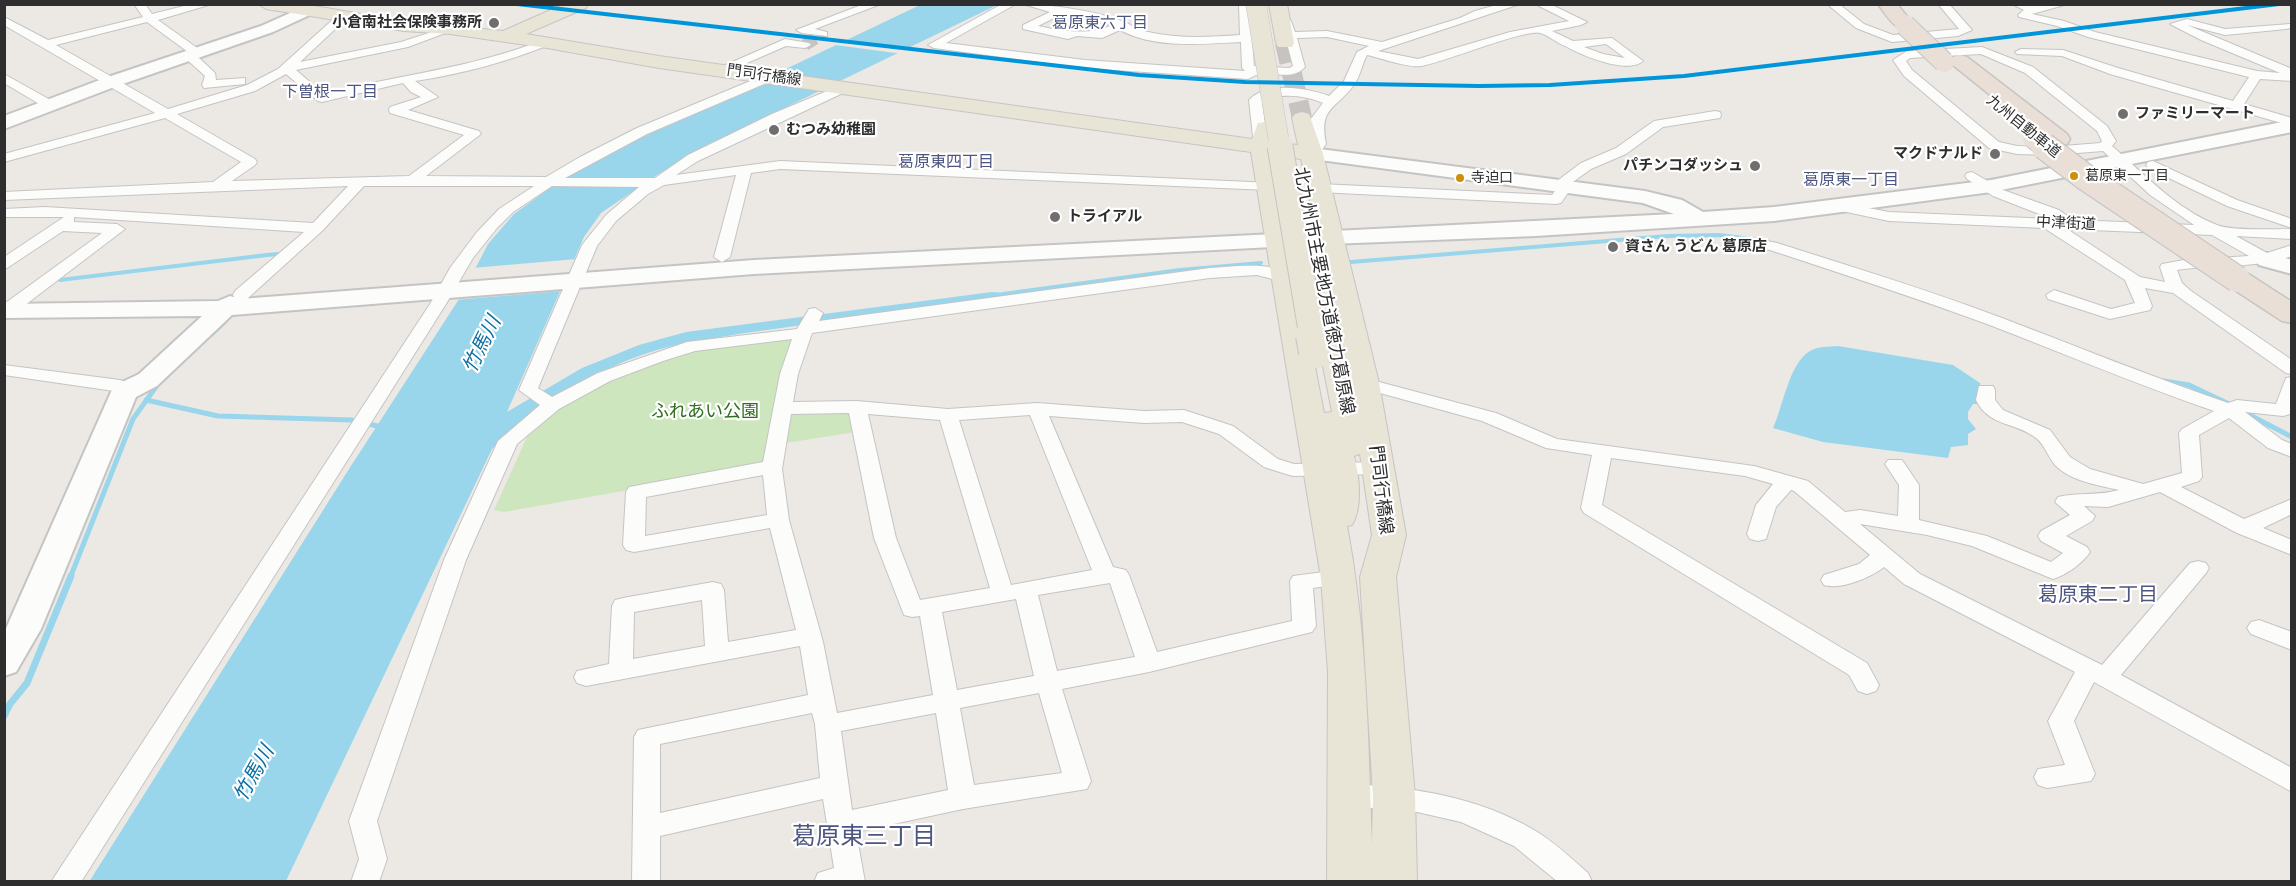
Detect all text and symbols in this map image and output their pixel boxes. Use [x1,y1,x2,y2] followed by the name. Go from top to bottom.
[332,14,482,32] place label: 小倉南社会保険事務所
[1052,14,1148,34] district label: 葛原東六丁目
[487,16,501,30] marker: 小倉南社会保険事務所
[726,62,802,90] street label: 門司行橋線
[282,83,378,103] district label: 下曽根一丁目
[1982,92,2064,162] street label: 九州自動車道
[2135,105,2255,123] place label: ファミリーマート
[2116,107,2130,121] marker: ファミリーマート
[786,121,876,139] place label: むつみ幼稚園
[767,123,781,137] marker: むつみ幼稚園
[1893,145,1983,163] place label: マクドナルド
[1988,147,2002,161] marker: マクドナルド
[898,153,994,173] district label: 葛原東四丁目
[1623,157,1743,175] place label: パチンコダッシュ
[1748,159,1762,173] marker: パチンコダッシュ
[1288,165,1358,417] street label: 北九州市主要地方道徳力葛原線
[2085,168,2169,184] place label: 葛原東一丁目
[1471,170,1513,186] place label: 寺迫口
[2068,170,2080,182] marker: 葛原東一丁目
[1803,171,1899,191] district label: 葛原東一丁目
[1454,172,1466,184] marker: 寺迫口
[1067,208,1142,226] place label: トライアル
[1048,210,1062,224] marker: トライアル
[2036,213,2096,235] street label: 中津街道
[1625,238,1767,256] place label: 資さん うどん 葛原店
[1606,240,1620,254] marker: 資さん うどん 葛原店
[459,313,507,377] water label: 竹馬川
[651,401,759,423] park label: ふれあい公園
[1364,444,1396,536] street label: 門司行橋線
[2038,584,2158,608] district label: 葛原東二丁目
[230,742,280,806] water label: 竹馬川
[792,824,936,852] district label: 葛原東三丁目

